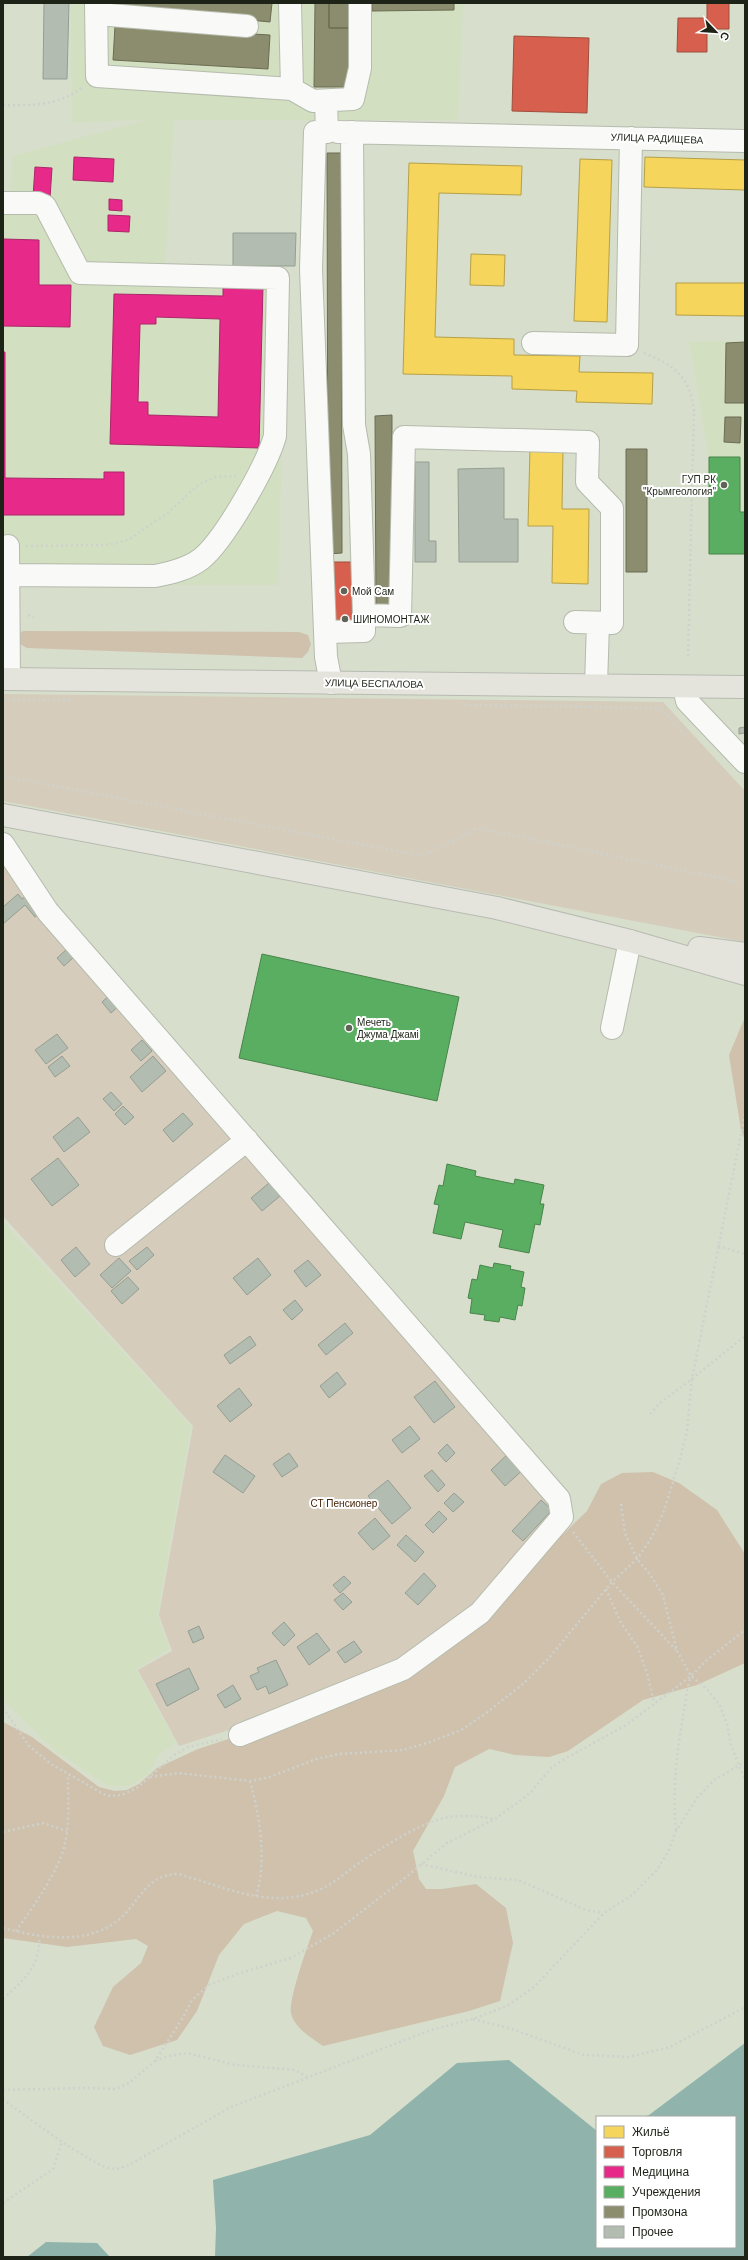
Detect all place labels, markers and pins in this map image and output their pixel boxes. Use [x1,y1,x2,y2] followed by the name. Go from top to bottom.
[643,474,716,497] place label: ГУП РК "Крымгеология"
[719,480,729,490] marker: ГУП РК "Крымгеология"
[339,586,349,596] marker: Мой Сам
[352,586,394,597] place label: Мой Сам
[340,614,350,624] marker: ШИНОМОНТАЖ
[353,614,430,625] place label: ШИНОМОНТАЖ
[357,1017,419,1040] place label: Мечеть Джума Джамі
[344,1023,354,1033] marker: Мечеть Джума Джамі

